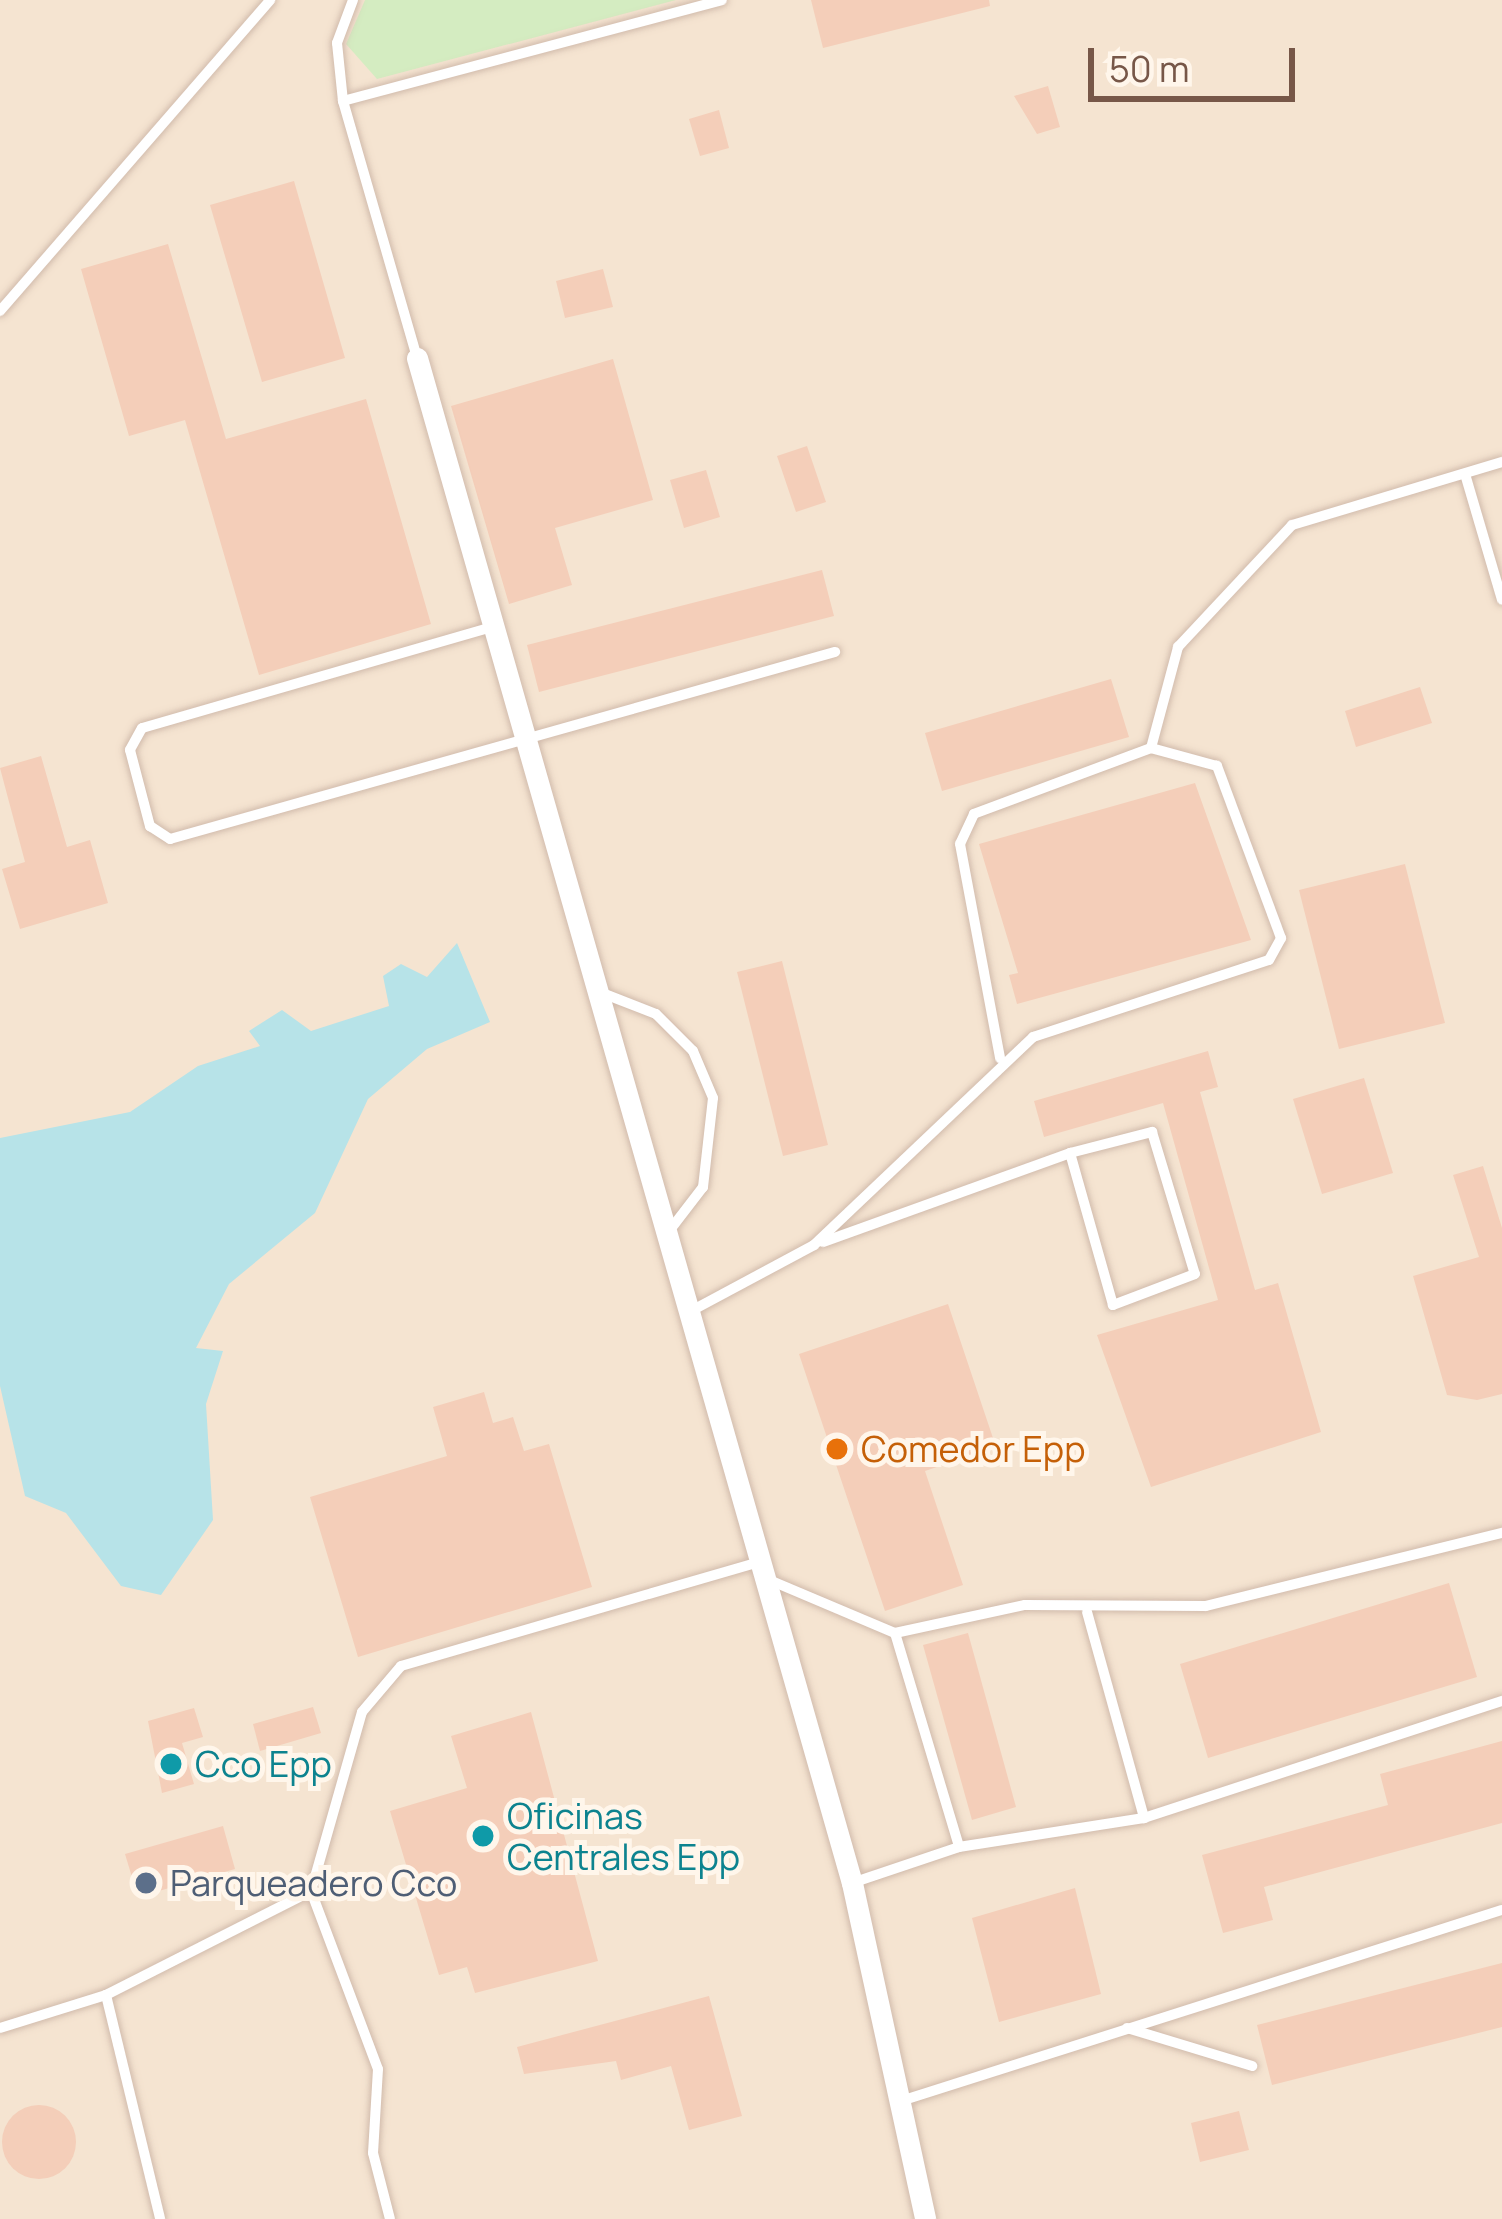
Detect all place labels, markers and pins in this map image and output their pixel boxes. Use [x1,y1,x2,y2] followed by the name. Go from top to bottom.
[861,1427,1085,1471] place label: Comedor Epp
[824,1436,850,1462] marker: Comedor Epp
[195,1742,332,1786] place label: Cco Epp
[158,1751,184,1777] marker: Cco Epp
[507,1793,740,1878] place label: Oficinas Centrales Epp
[470,1823,496,1849] marker: Oficinas Centrales Epp
[170,1861,457,1905] place label: Parqueadero Cco
[133,1870,159,1896] marker: Parqueadero Cco

